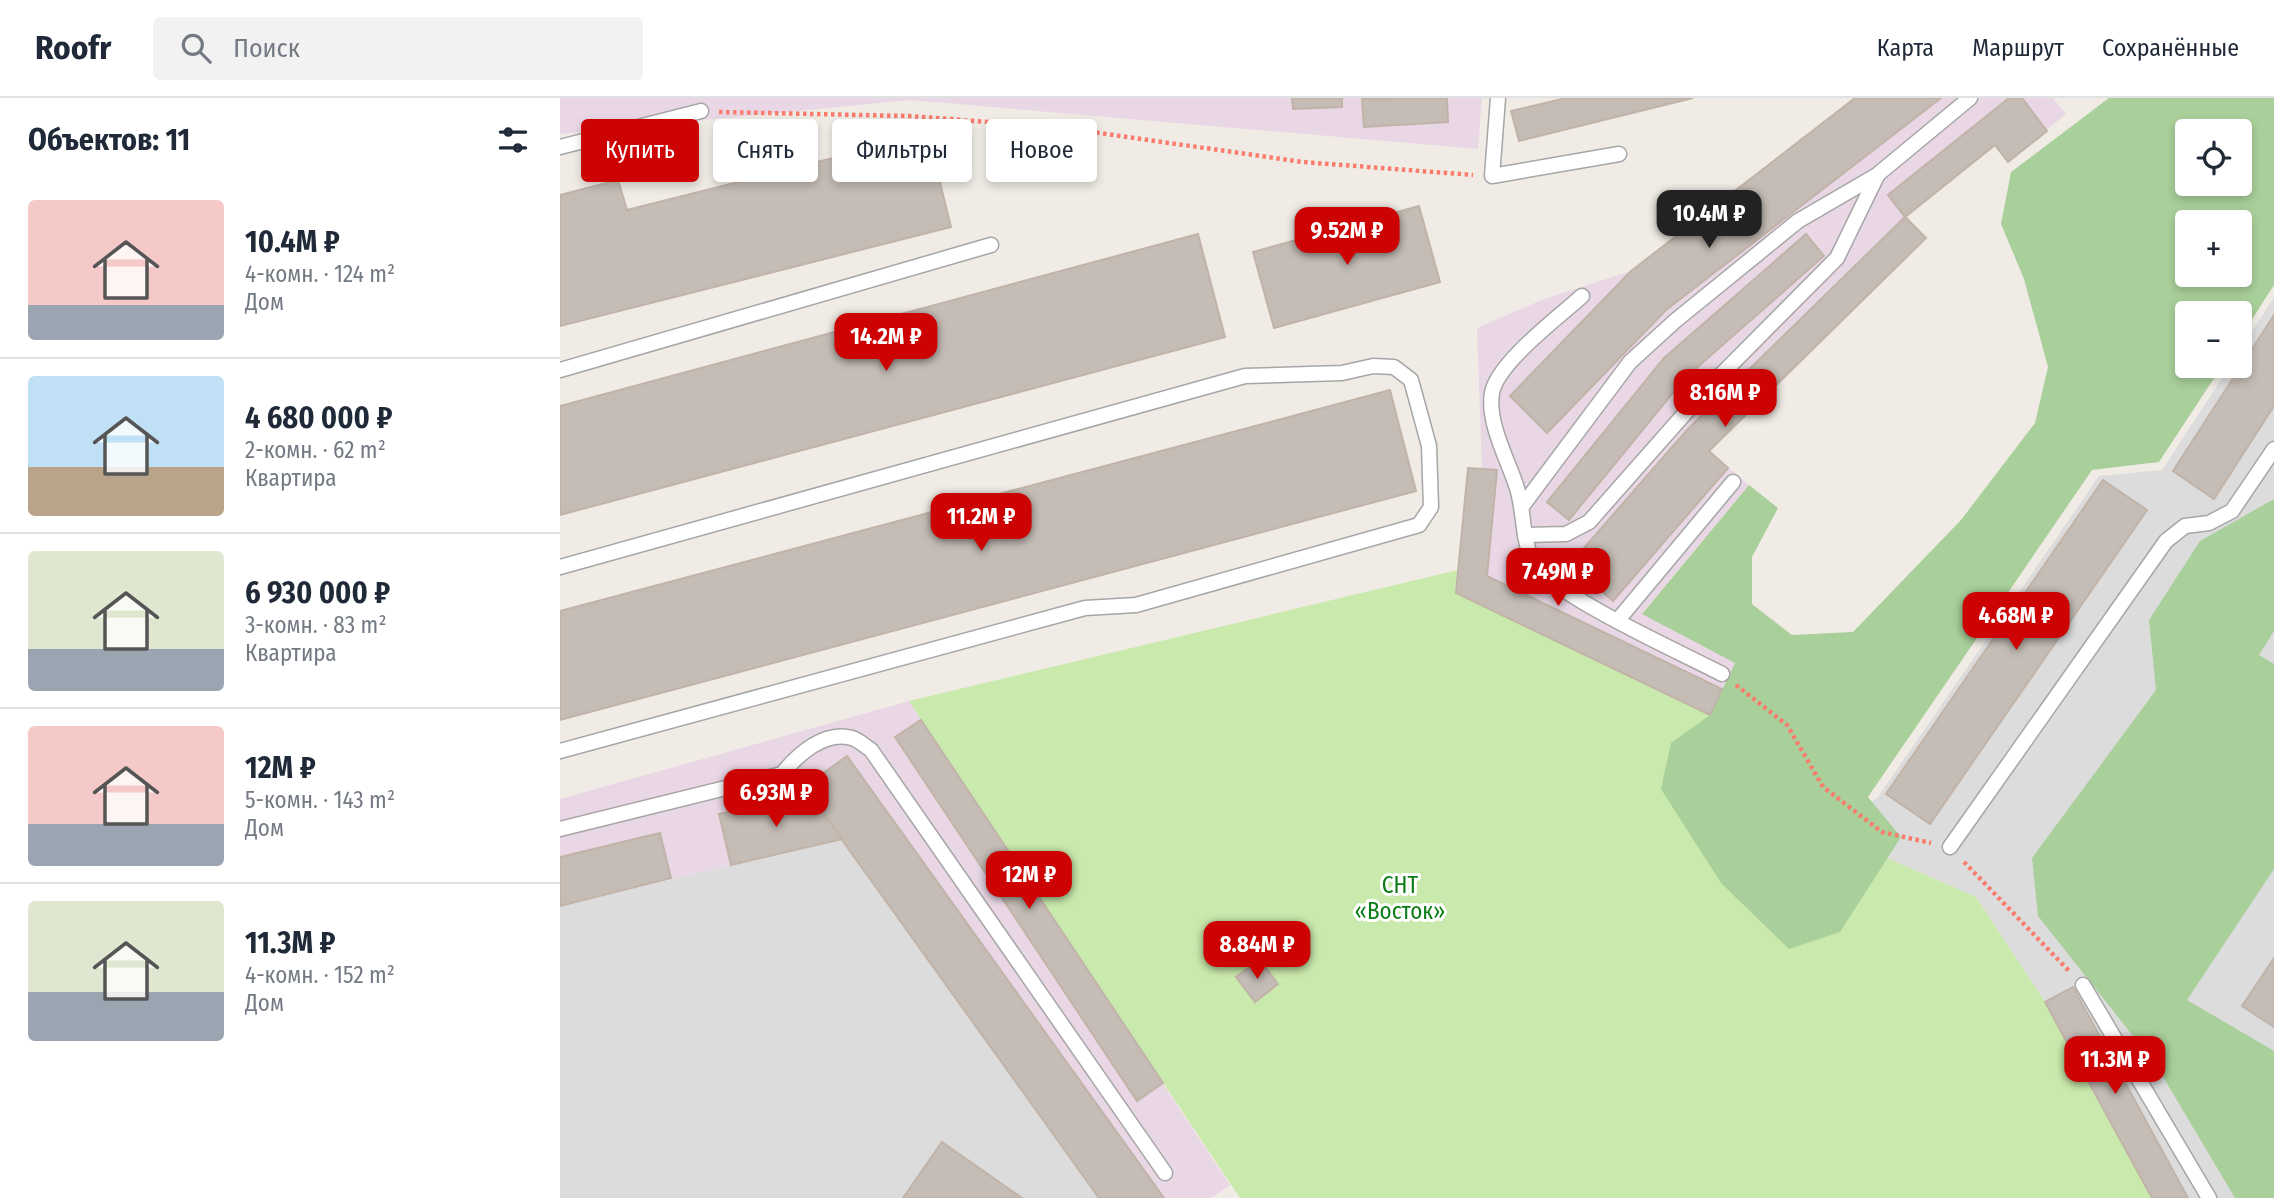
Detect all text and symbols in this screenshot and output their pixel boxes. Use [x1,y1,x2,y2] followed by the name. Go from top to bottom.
[153,17,643,80] search box
[35,28,111,68] text: Roofr
[177,29,215,67] icon: search
[233,33,300,64] text: Поиск
[1877,34,1934,62] text: Карта
[1972,34,2064,62] text: Маршрут
[2102,34,2239,62] text: Сохранённые
[581,119,699,182] chip: Купить
[713,119,818,182] chip: Снять
[832,119,972,182] chip: Фильтры
[986,119,1097,182] chip: Новое
[2175,119,2252,378] map controls
[2175,119,2252,196] button: locate
[494,121,532,159] icon: filters
[28,122,190,158] text: Объектов: 11
[1644,190,1774,250] pin: 10.4M ₽
[1673,199,1745,227] text: 10.4M ₽
[1282,208,1412,267] pin: 9.52M ₽
[2175,210,2252,287] button: +
[1311,216,1383,244] text: 9.52M ₽
[245,224,340,260] text: 10.4M ₽
[84,228,168,312] icon: home
[245,260,395,288] text: 4-комн. · 124 m²
[245,288,284,316] text: Дом
[2175,301,2252,378] button: −
[821,314,951,373] pin: 14.2M ₽
[850,322,922,350] text: 14.2M ₽
[1660,370,1790,429] pin: 8.16M ₽
[1690,378,1760,406] text: 8.16M ₽
[245,400,392,436] text: 4 680 000 ₽
[84,404,168,488] icon: home
[245,436,386,464] text: 2-комн. · 62 m²
[245,464,337,492] text: Квартира
[916,494,1046,553] pin: 11.2M ₽
[947,502,1015,530] text: 11.2M ₽
[1493,548,1623,608] pin: 7.49M ₽
[1522,557,1594,585] text: 7.49M ₽
[245,575,390,611] text: 6 930 000 ₽
[84,579,168,663] icon: home
[1951,592,2081,652] pin: 4.68M ₽
[1979,601,2053,629] text: 4.68M ₽
[245,611,387,639] text: 3-комн. · 83 m²
[245,639,337,667] text: Квартира
[245,750,316,786] text: 12M ₽
[84,754,168,838] icon: home
[711,770,841,829] pin: 6.93M ₽
[740,778,812,806] text: 6.93M ₽
[245,786,395,814] text: 5-комн. · 143 m²
[245,814,284,842] text: Дом
[980,852,1078,911] pin: 12M ₽
[1002,860,1056,888] text: 12M ₽
[1355,871,1445,925] park label: СНТ «Восток»
[1192,922,1322,981] pin: 8.84M ₽
[245,925,335,961] text: 11.3M ₽
[84,929,168,1013] icon: home
[1219,930,1295,958] text: 8.84M ₽
[245,961,395,989] text: 4-комн. · 152 m²
[245,989,284,1017] text: Дом
[2050,1037,2180,1096] pin: 11.3M ₽
[2080,1045,2150,1073] text: 11.3M ₽

